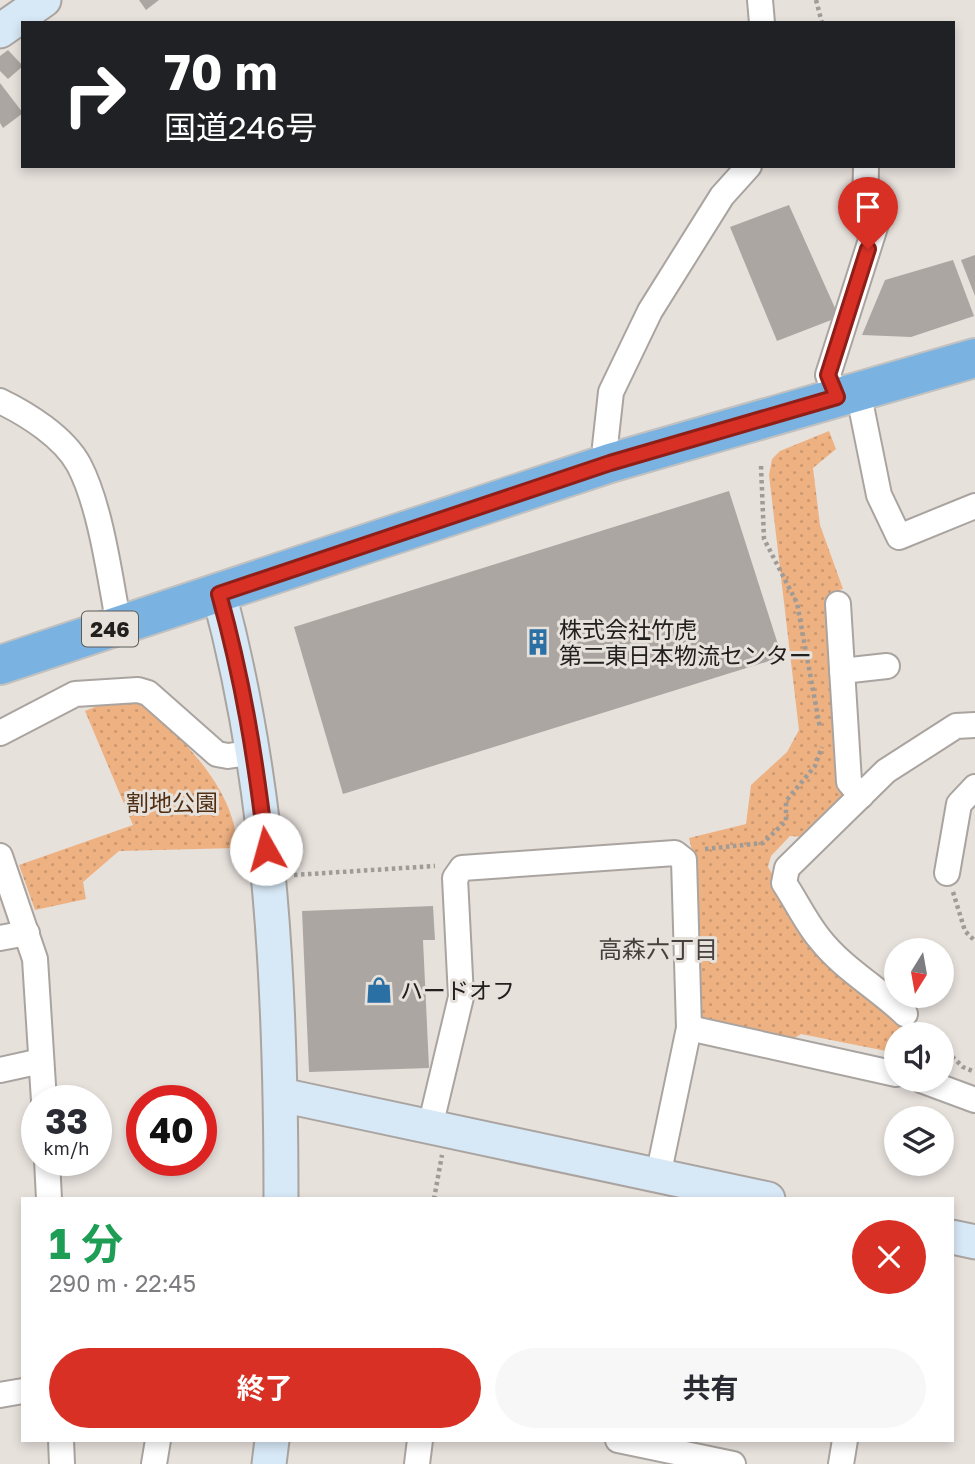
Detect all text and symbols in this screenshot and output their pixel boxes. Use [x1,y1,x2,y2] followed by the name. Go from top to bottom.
[164,42,278,101] text: 70 m
[49,49,140,140] icon: right
[164,108,317,146] text: 国道246号
[838,177,898,249] pin
[849,188,887,226] icon: arrive
[82,612,138,646] road number: 246
[559,615,812,669] place label: 株式会社竹虎 第二東日本物流センター
[523,627,553,657] building icon: 株式会社竹虎 第二東日本物流センター
[126,788,218,816] park label: 割地公園
[229,812,303,886] position arrow
[598,934,718,963] district label: 高森六丁目
[884,938,954,1008] north arrow
[884,938,954,1176] map controls
[364,975,394,1005] shop icon: ハードオフ
[400,976,515,1004] place label: ハードオフ
[884,1022,954,1092] button: sound
[126,1085,217,1176] speed limit sign: 40
[45,1100,88,1142] text: 33
[884,1106,954,1176] button: layers
[44,1137,89,1159] text: km/h
[49,1218,123,1268] text: 1 分
[852,1220,926,1294] button: close
[49,1269,196,1297] text: 290 m · 22:45
[49,1348,481,1428] button: 終了
[495,1348,926,1428] button: 共有

